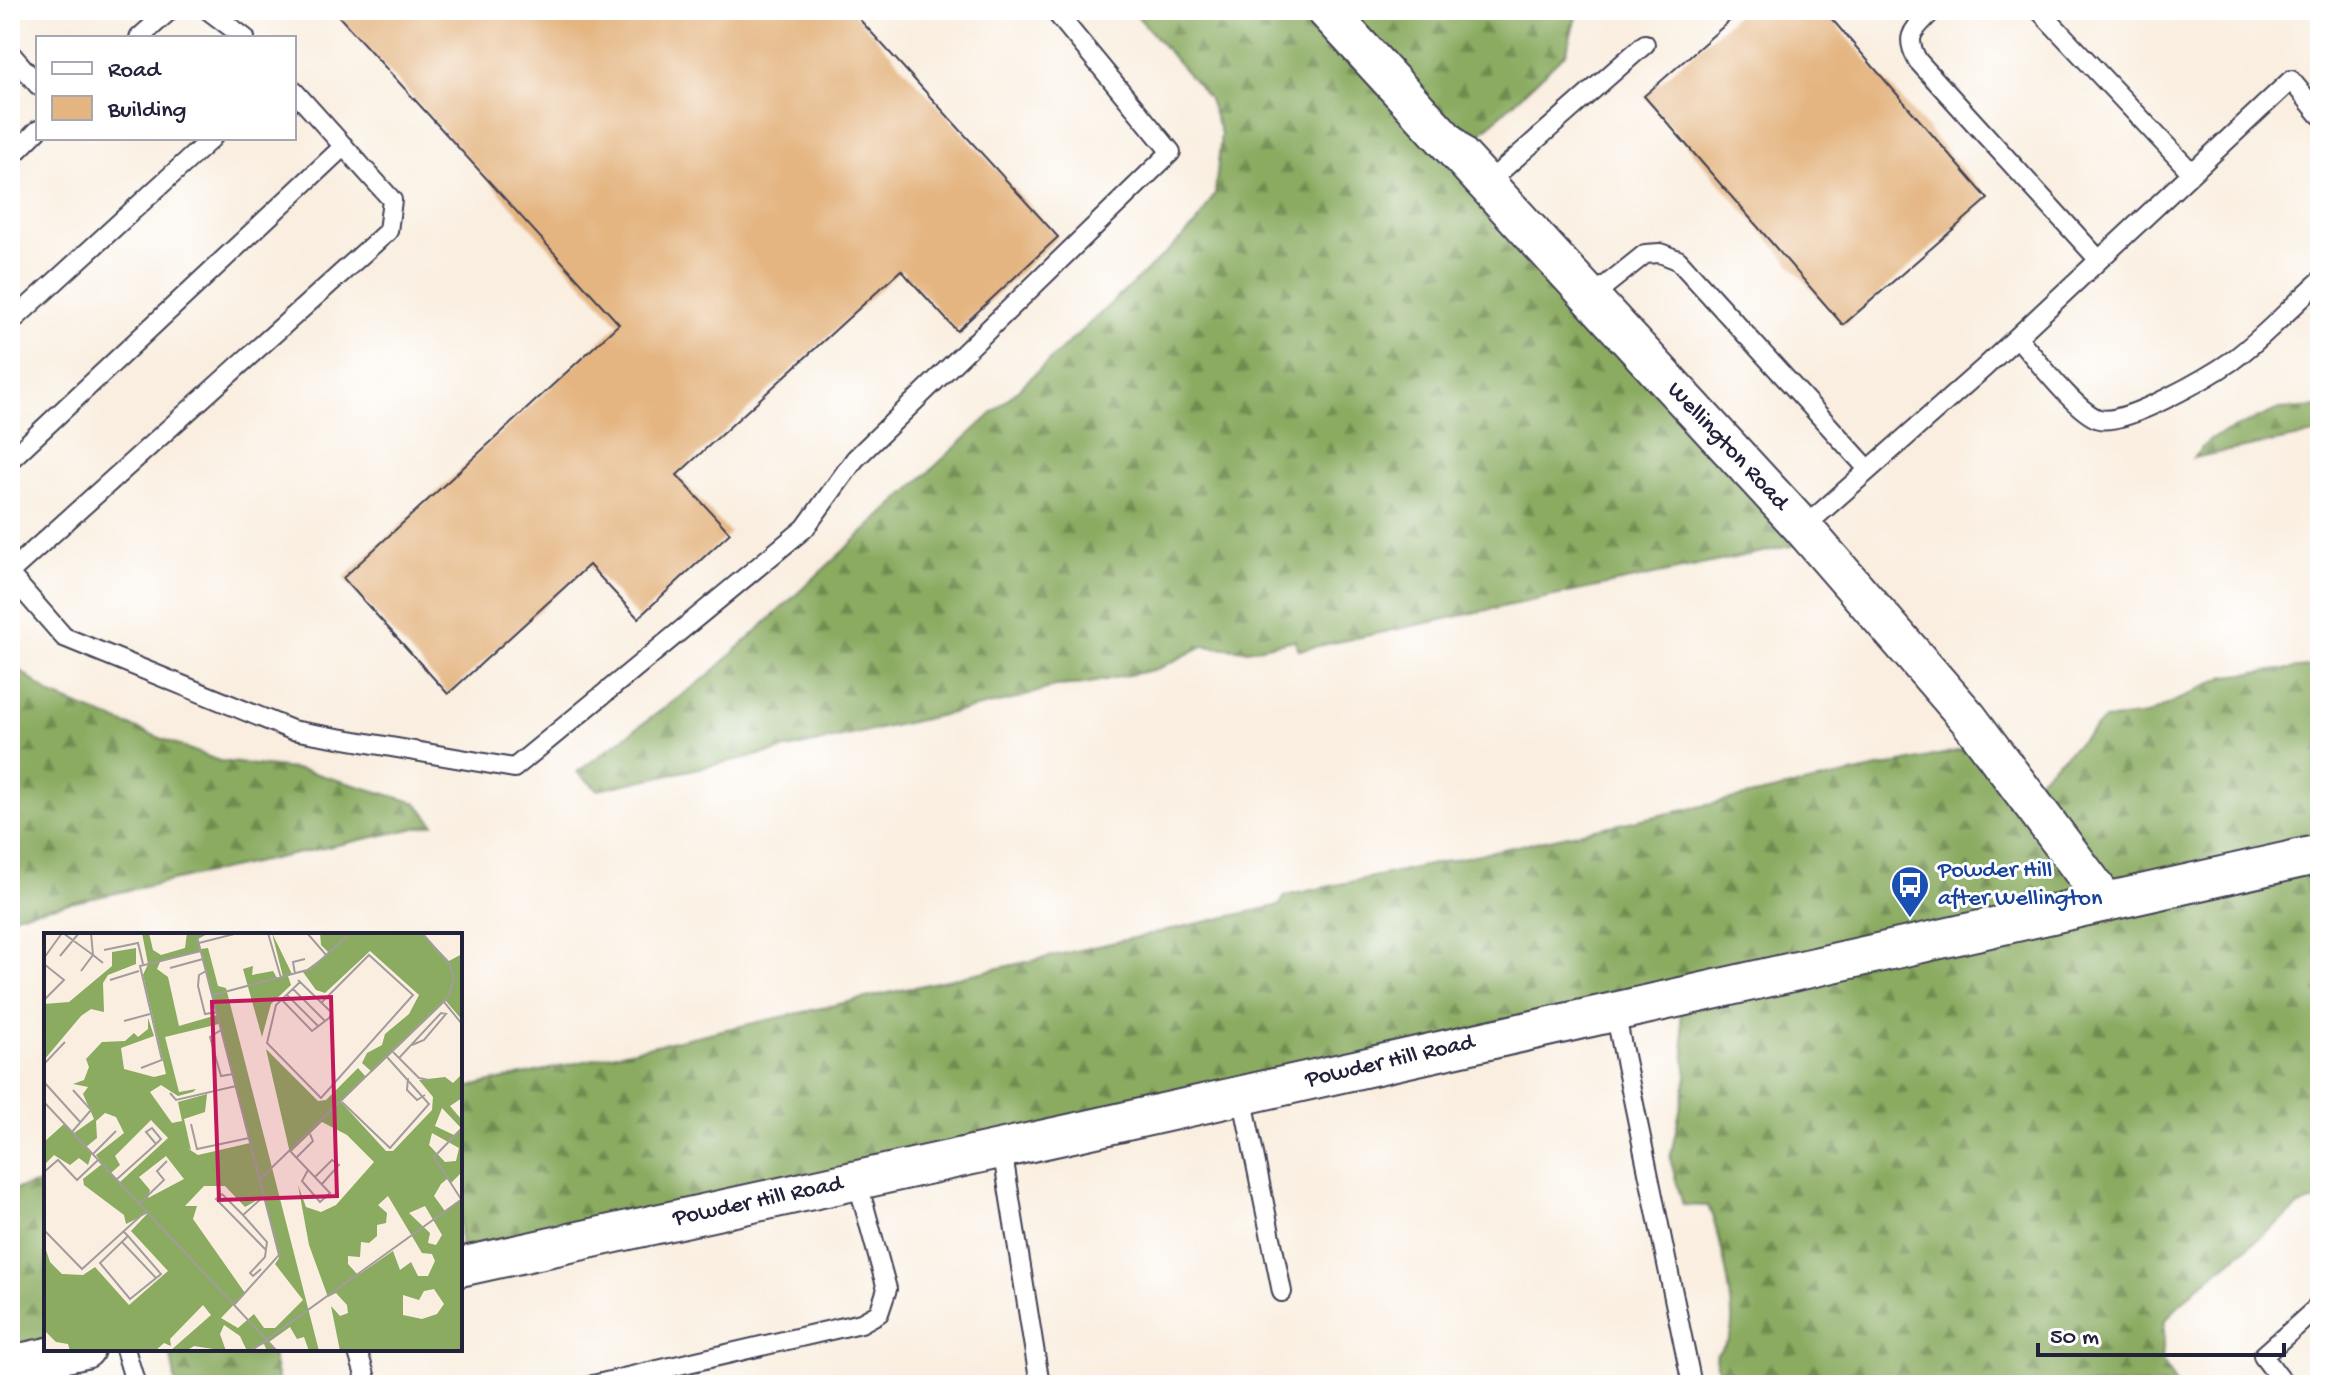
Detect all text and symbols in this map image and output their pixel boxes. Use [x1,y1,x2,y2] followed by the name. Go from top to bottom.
[36,36,296,140] legend
[108,57,162,86] text: Road
[107,97,186,126] text: Building
[1660,377,1795,519] street label: Wellington Road
[1937,857,2103,914] place label: Powder Hill after Wellington
[1889,864,1931,919] bus stop icon: Powder Hill after Wellington
[44,933,462,1351] inset map
[1302,1028,1479,1096] street label: Powder Hill Road
[670,1169,847,1234] street label: Powder Hill Road
[2038,1307,2284,1357] scale bar
[2050,1324,2099,1353] text: 50 m

